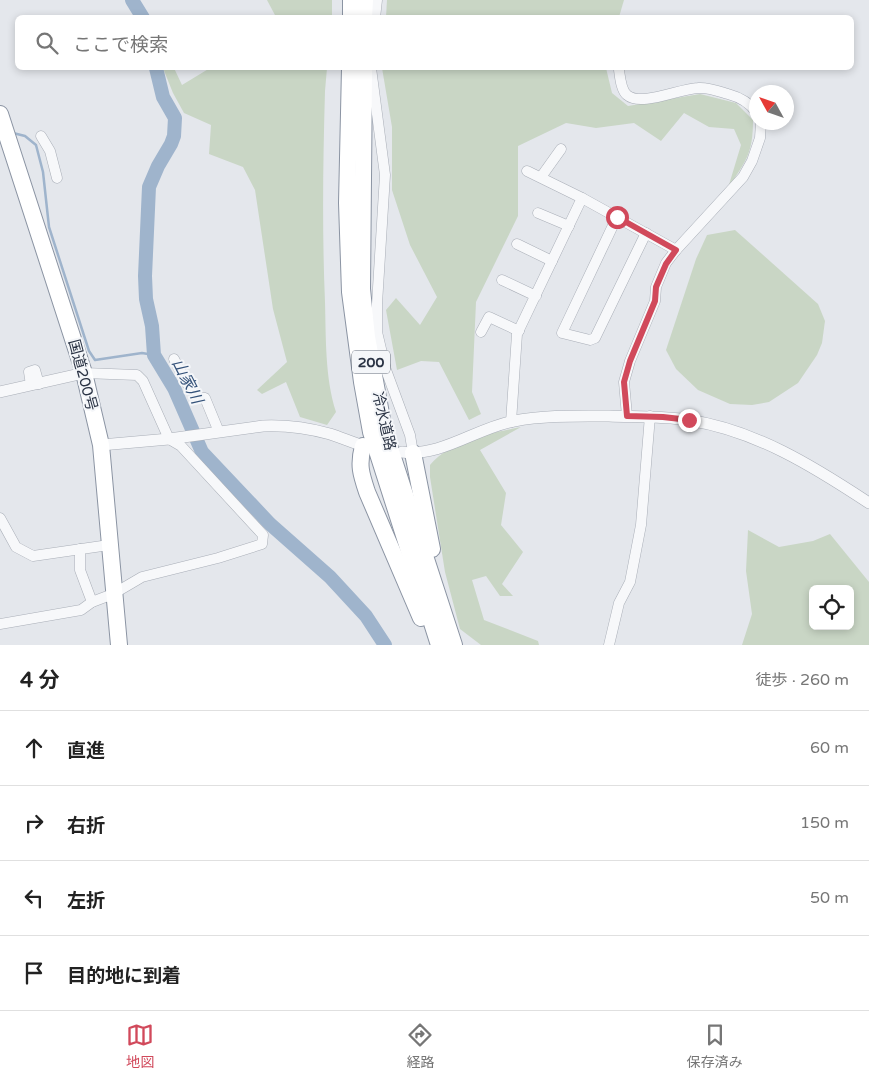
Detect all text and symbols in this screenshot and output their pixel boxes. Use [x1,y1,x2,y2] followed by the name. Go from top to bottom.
[15,15,854,70] search box
[33,29,61,57] icon: search
[73,34,168,56] text: ここで検索
[749,85,794,130] north arrow
[606,206,629,229] route start
[65,337,101,413] street label: 国道200号
[352,351,390,374] road number: 200
[167,356,208,409] water label: 山家川
[368,390,400,452] street label: 冷水道路
[678,409,701,432] route end
[809,585,854,630] map controls
[809,585,854,630] button: locate
[20,668,60,693] text: 4 分
[756,670,849,690] text: 徒歩 · 260 m
[20,734,48,762] icon: ahead
[810,738,849,758] text: 60 m
[67,740,105,762] text: 直進
[20,809,48,837] icon: right
[800,813,849,833] text: 150 m
[67,815,105,837] text: 右折
[20,884,48,912] icon: left
[810,888,849,908] text: 50 m
[67,890,105,912] text: 左折
[20,959,48,987] icon: arrive
[67,965,181,987] text: 目的地に到着
[126,1021,154,1071] tab: 地図
[406,1021,434,1071] tab: 経路
[687,1021,743,1071] tab: 保存済み

